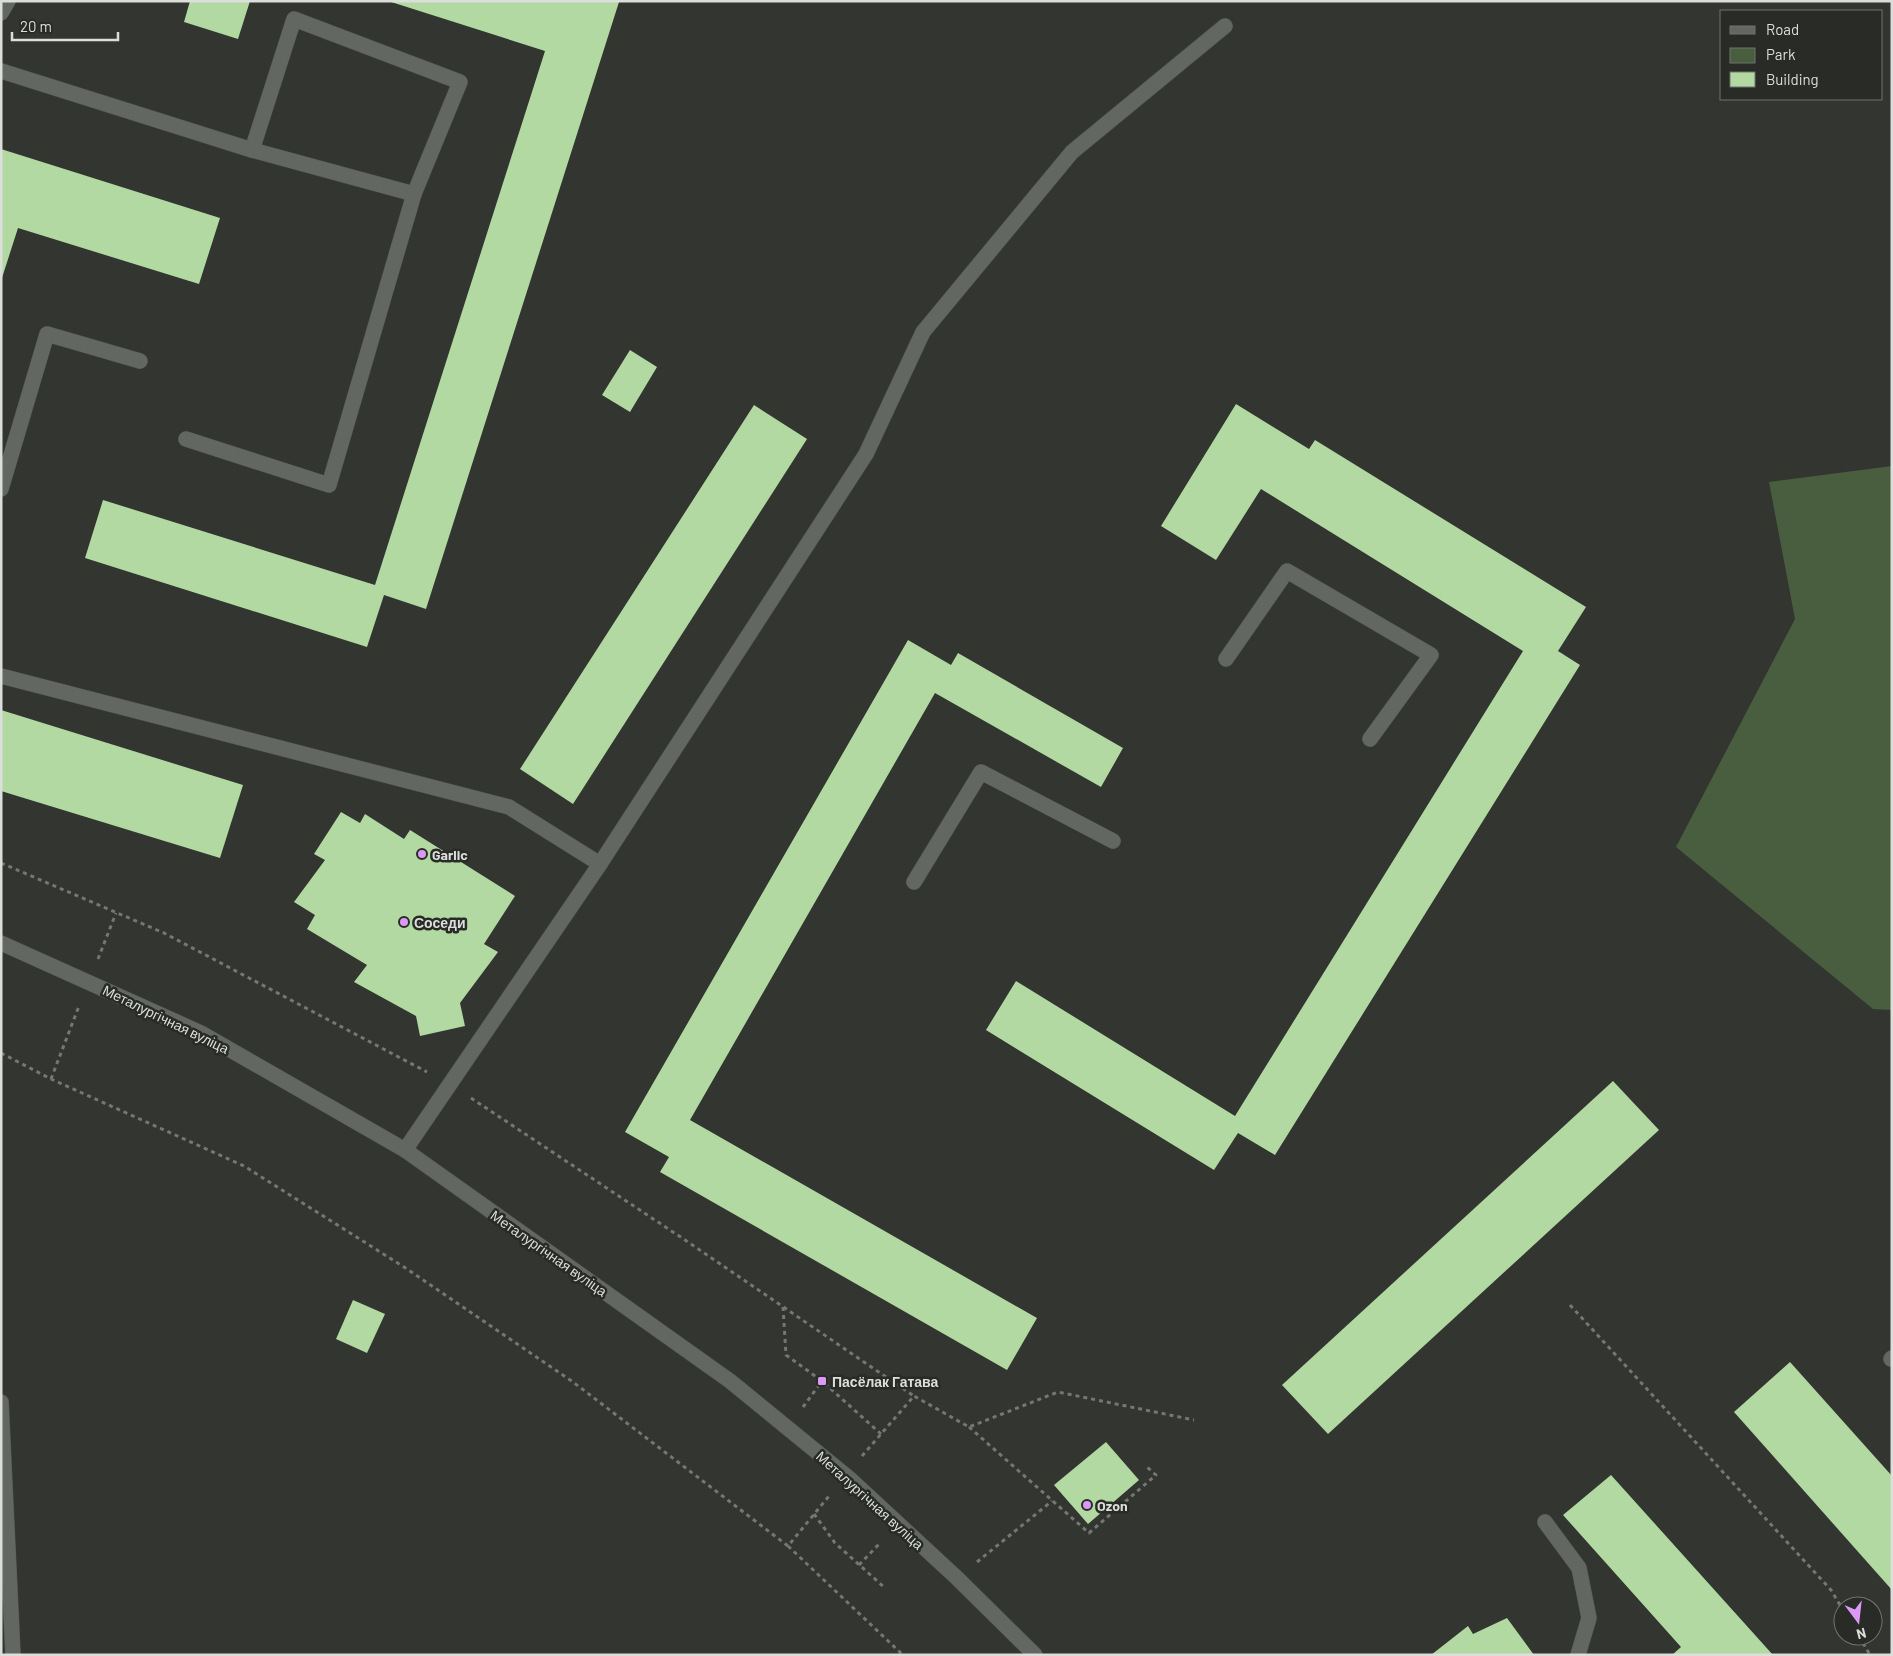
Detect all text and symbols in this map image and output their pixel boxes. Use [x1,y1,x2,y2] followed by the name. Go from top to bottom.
[12,10,119,42] scale bar
[1720,10,1883,100] legend
[20,17,52,35] text: 20 m
[1766,20,1799,38] text: Road
[1766,45,1796,63] text: Park
[1766,70,1819,88] text: Building
[432,846,468,863] place label: Garlic
[416,848,428,860] marker: Garlic
[414,914,466,931] place label: Соседи
[398,916,410,928] marker: Соседи
[100,981,232,1057] street label: Металургічная вуліца
[487,1206,611,1300] street label: Металургічная вуліца
[832,1373,939,1390] place label: Пасёлак Гатава
[816,1375,828,1387] marker: Пасёлак Гатава
[813,1447,927,1553] street label: Металургічная вуліца
[1097,1497,1128,1514] place label: Ozon
[1081,1499,1093,1511] marker: Ozon
[1833,1596,1883,1646] north arrow
[1855,1625,1868,1643] text: N

